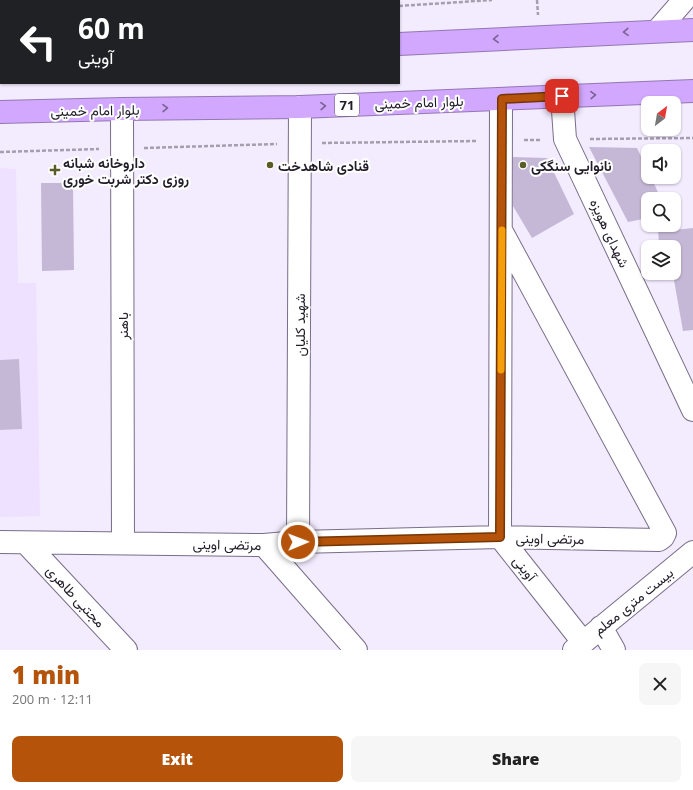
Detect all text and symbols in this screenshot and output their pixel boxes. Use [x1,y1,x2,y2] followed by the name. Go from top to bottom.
[78,9,145,47] text: 60 m
[12,16,64,68] icon: left
[623,28,629,37] one-way arrow
[493,35,499,44] one-way arrow
[78,45,114,69] text: آوینی
[545,79,579,113] pin
[551,85,573,107] icon: arrive
[374,91,464,113] street label: بلوار امام خمینی
[590,91,596,99] one-way arrow
[335,94,359,116] road number: 71
[641,96,681,136] north arrow
[641,96,681,280] map controls
[50,100,140,120] street label: بلوار امام خمینی
[320,102,326,111] one-way arrow
[162,104,168,112] one-way arrow
[641,144,681,184] button: sound
[63,153,189,188] place label: داروخانه شبانه روزی دکتر شربت خوری
[278,156,369,175] place label: قنادی شاهدخت
[531,156,612,175] place label: نانوایی سنگکی
[265,160,275,170] marker: قنادی شاهدخت
[518,160,528,170] marker: نانوایی سنگکی
[50,165,60,175] marker: داروخانه شبانه روزی دکتر شربت خوری
[641,192,681,232] button: search
[586,196,634,270] street label: شهدای هویزه
[641,240,681,280] button: layers
[290,293,309,357] street label: شهید کلیان
[113,312,132,341] street label: باهنر
[277,521,319,563] position arrow
[516,528,584,548] street label: مرتضی اوینی
[193,534,261,554] street label: مرتضی اوینی
[509,551,542,586] street label: آوینی
[42,561,110,631] street label: مجتبی طاهری
[589,563,677,639] street label: بیست متری معلم
[12,658,80,691] text: 1 min
[639,663,681,705] button: close
[12,690,93,708] text: 200 m · 12:11
[12,736,343,782] button: Exit
[351,736,681,782] button: Share

